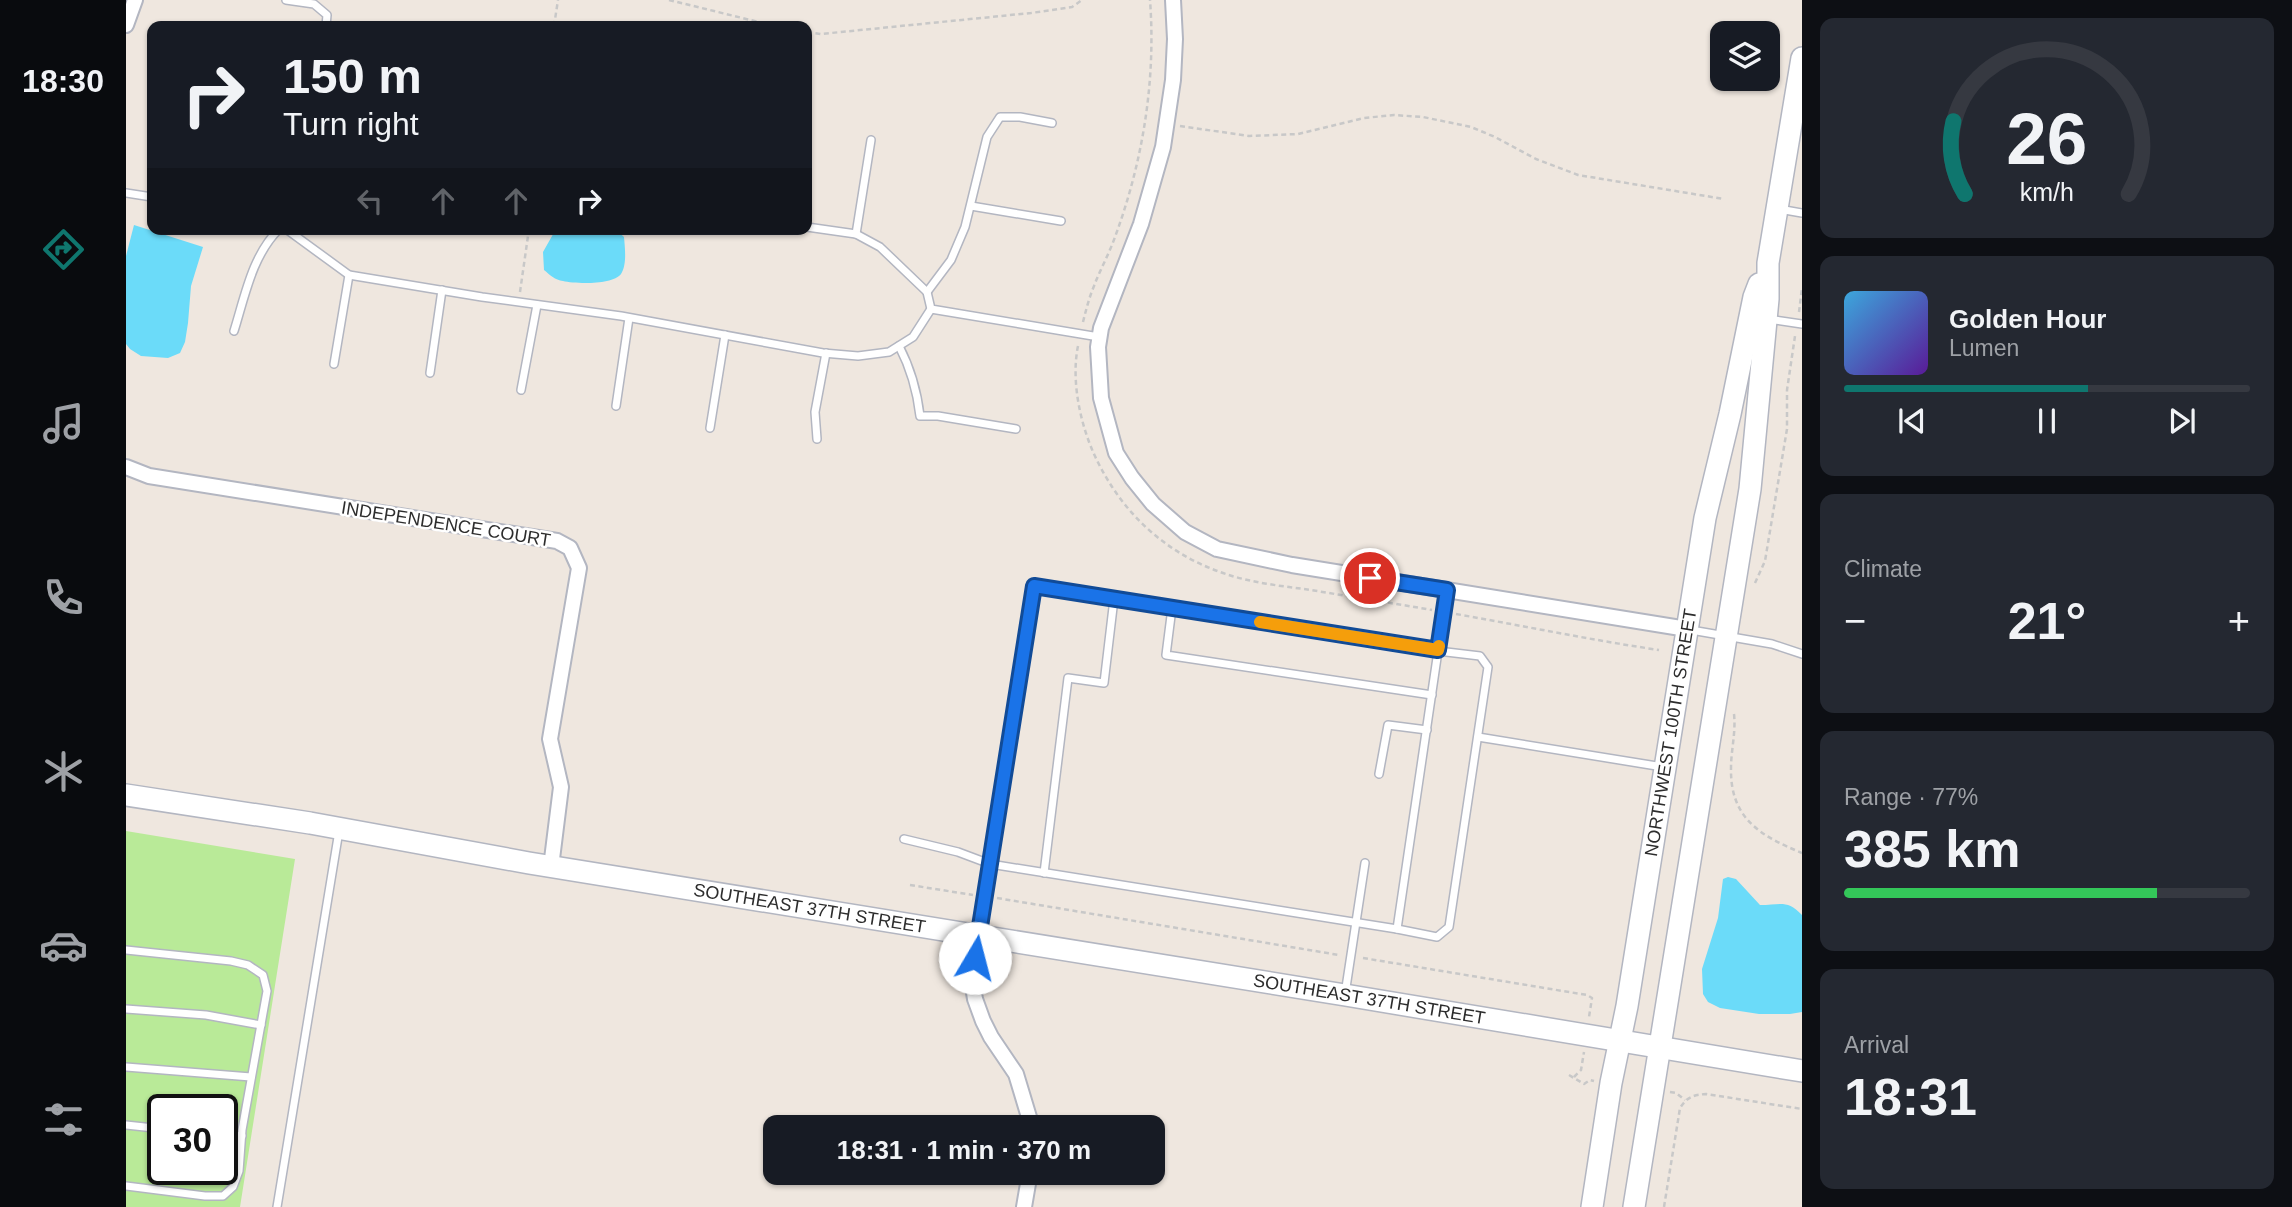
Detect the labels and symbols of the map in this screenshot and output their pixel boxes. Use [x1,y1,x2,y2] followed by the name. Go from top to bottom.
[340,498,552,550] street label: INDEPENDENCE COURT
[1340,548,1400,608] pin
[1641,607,1700,858] street label: NORTHWEST 100TH STREET
[692,880,927,937] street label: SOUTHEAST 37TH STREET
[938,921,1012,995] position arrow
[1252,970,1487,1028] street label: SOUTHEAST 37TH STREET
[147,1094,238,1185] speed limit sign: 30

